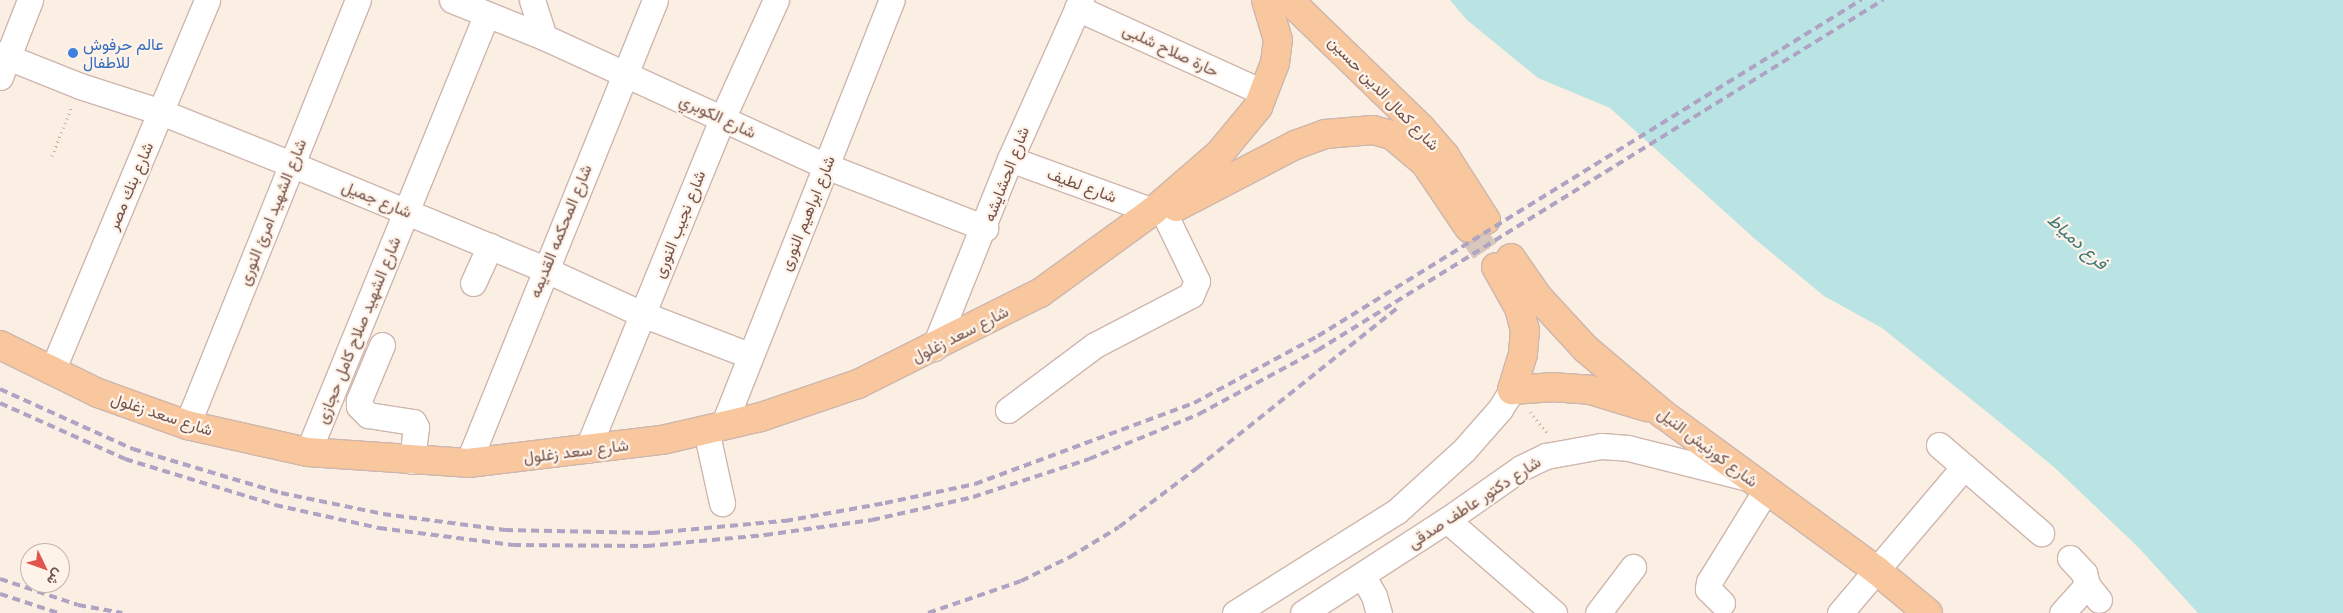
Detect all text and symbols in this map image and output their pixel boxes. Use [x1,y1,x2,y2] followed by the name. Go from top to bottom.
[1120,19,1222,81] street label: حارة صلاح شلبى
[1325,32,1443,154] street label: شارع كمال الدين حسين
[83,34,164,72] place label: عالم حرفوش للاطفال
[67,47,79,59] marker: عالم حرفوش للاطفال
[677,90,759,142] street label: شارع الكوبري
[979,124,1033,224] street label: شارع الحشايشه
[234,136,310,288] street label: شارع الشهيد امرئ النورى
[103,139,157,233] street label: شارع بنك مصر
[775,153,839,273] street label: شارع ابراهيم النورى
[525,162,595,300] street label: شارع المحكمه القديمه
[1045,164,1119,206] street label: شارع لطيف
[649,167,709,281] street label: شارع نجيب النورى
[339,176,415,222] street label: شارع جميل
[2043,208,2113,274] water label: فرع دمياط
[312,234,404,426] street label: شارع الشهيد صلاح كامل حجازى
[909,301,1011,367] street label: شارع سعد زغلول
[109,389,215,439] street label: شارع سعد زغلول
[1654,403,1762,491] street label: شارع كورنيش النيل
[522,435,630,467] street label: شارع سعد زغلول
[1404,452,1544,552] street label: شارع دكتور عاطف صدقى
[20,543,70,593] north arrow
[43,565,68,590] text: ش

